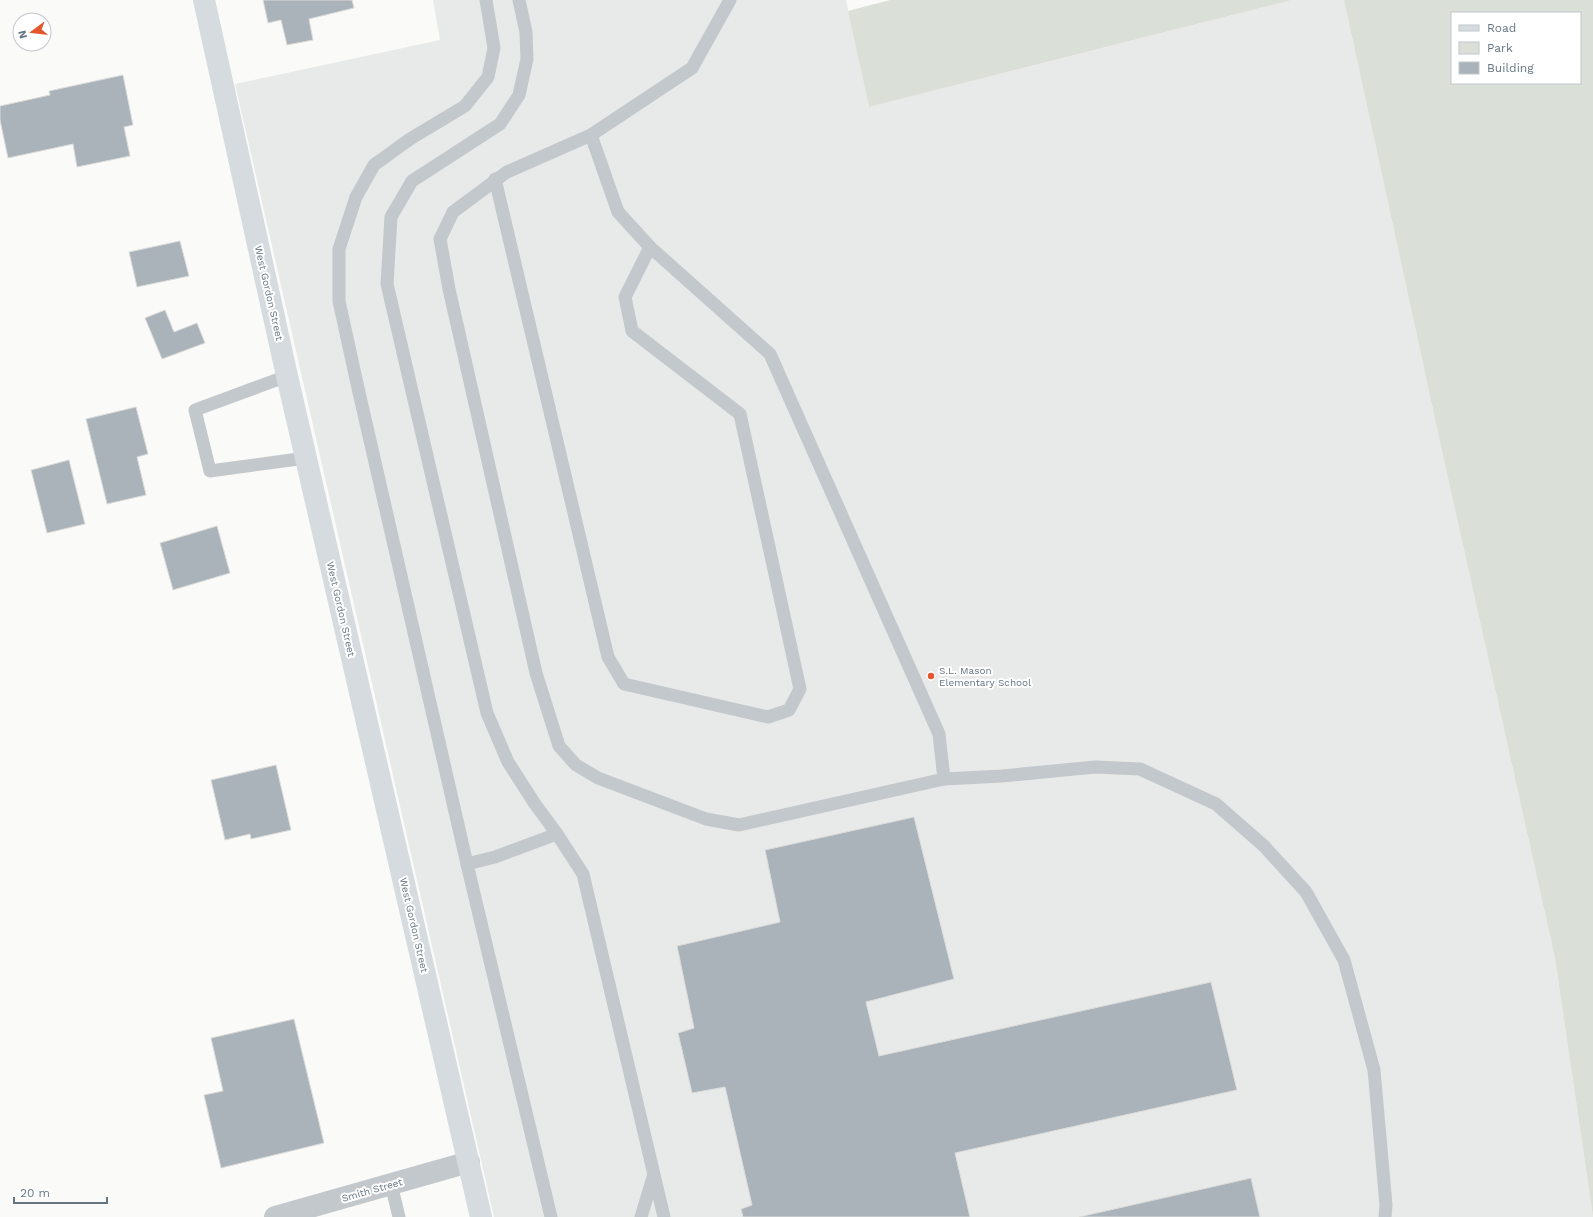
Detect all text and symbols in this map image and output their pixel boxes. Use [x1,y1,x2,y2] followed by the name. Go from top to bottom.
[12,12,52,52] north arrow
[1451,12,1581,84] legend
[1487,21,1516,35] text: Road
[15,29,30,40] text: N
[1487,41,1513,55] text: Park
[1487,61,1534,75] text: Building
[253,244,285,342] street label: West Gordon Street
[325,560,357,658] street label: West Gordon Street
[939,665,1031,688] place label: S.L. Mason Elementary School
[926,671,936,681] marker: S.L. Mason Elementary School
[398,876,430,974] street label: West Gordon Street
[340,1176,404,1204] street label: Smith Street
[14,1179,107,1205] scale bar
[20,1186,50,1200] text: 20 m

